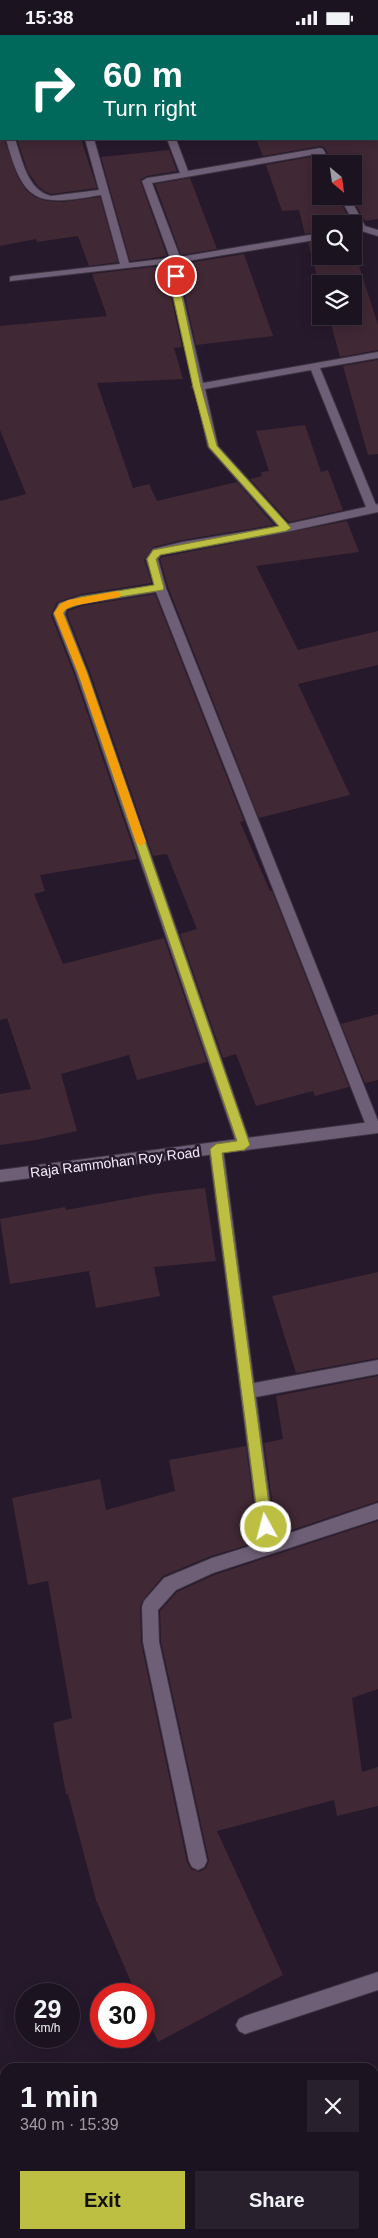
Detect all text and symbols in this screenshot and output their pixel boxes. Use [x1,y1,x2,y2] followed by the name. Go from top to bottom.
[25,7,74,28] text: 15:38
[20,55,85,120] icon: right
[103,55,183,94] text: 60 m
[103,96,196,121] text: Turn right
[312,155,362,205] north arrow
[312,155,362,325] map controls
[312,215,362,265] button: search
[155,255,197,297] pin
[162,262,190,290] icon: arrive
[312,275,362,325] button: layers
[29,1144,201,1180] street label: Raja Rammohan Roy Road
[239,1500,291,1552] position arrow
[90,1983,155,2048] speed limit sign: 30
[34,1995,61,2023] text: 29
[34,2021,61,2035] text: km/h
[20,2080,98,2113] text: 1 min
[307,2080,359,2132] button: close
[20,2116,119,2133] text: 340 m · 15:39
[20,2171,185,2229] button: Exit
[195,2171,359,2229] button: Share

